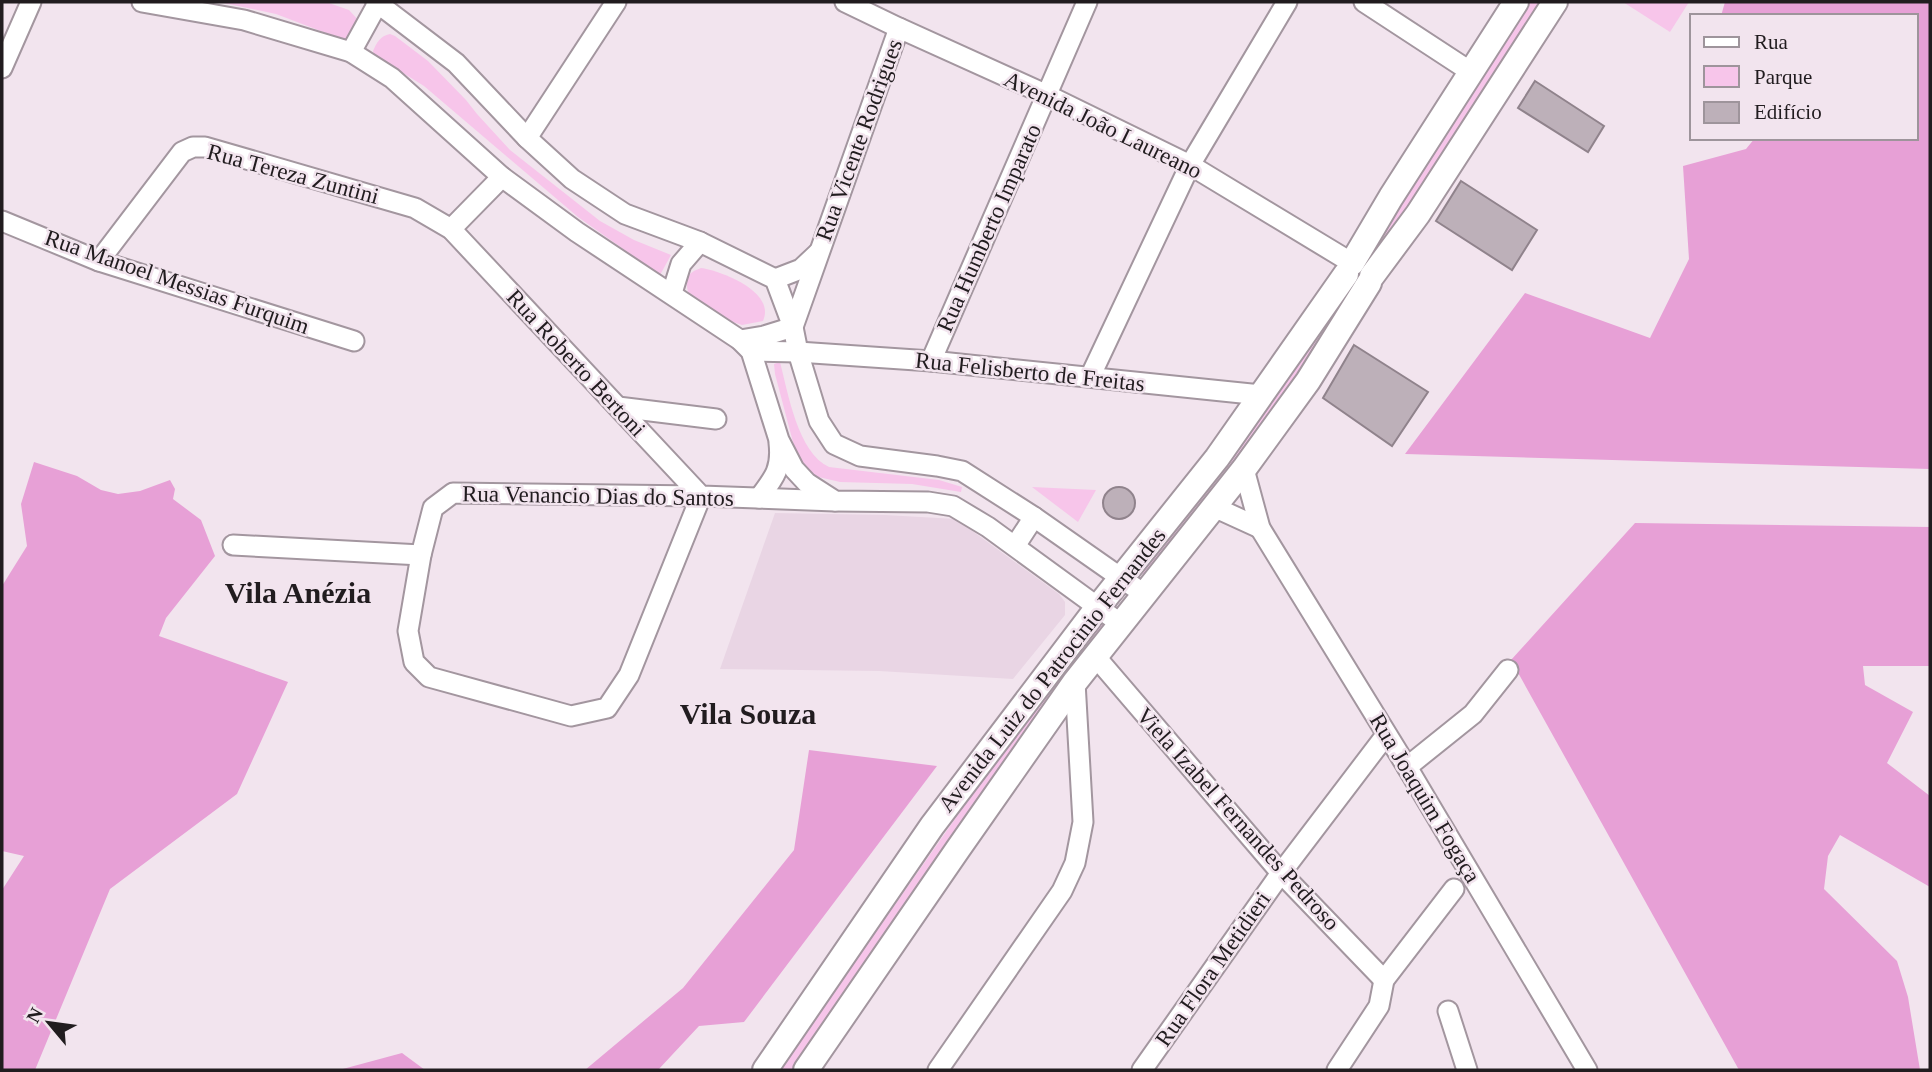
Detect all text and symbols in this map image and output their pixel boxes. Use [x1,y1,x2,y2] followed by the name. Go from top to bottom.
[1690,14,1918,140] legend
[1754,30,1789,54] text: Rua
[811,36,907,244] street label: Rua Vicente Rodrigues
[1754,65,1812,89] text: Parque
[1000,66,1206,184] street label: Avenida João Laureano
[1754,100,1822,124] text: Edifício
[932,120,1046,336] street label: Rua Humberto Imparato
[204,139,382,209] street label: Rua Tereza Zuntini
[42,225,313,339] street label: Rua Manoel Messias Furquim
[502,284,650,442] street label: Rua Roberto Bertoni
[914,348,1146,396] street label: Rua Felisberto de Freitas
[462,481,734,511] street label: Rua Venancio Dias do Santos
[933,523,1171,817] street label: Avenida Luiz do Patrocinio Fernandes
[225,576,371,609] district label: Vila Anézia
[680,697,816,730] district label: Vila Souza
[1132,703,1344,935] street label: Viela Izabel Fernandes Pedroso
[1365,709,1485,887] street label: Rua Joaquim Fogaça
[1150,887,1276,1051] street label: Rua Flora Metidieri
[14,988,84,1058] north arrow
[22,1004,47,1026] text: N

